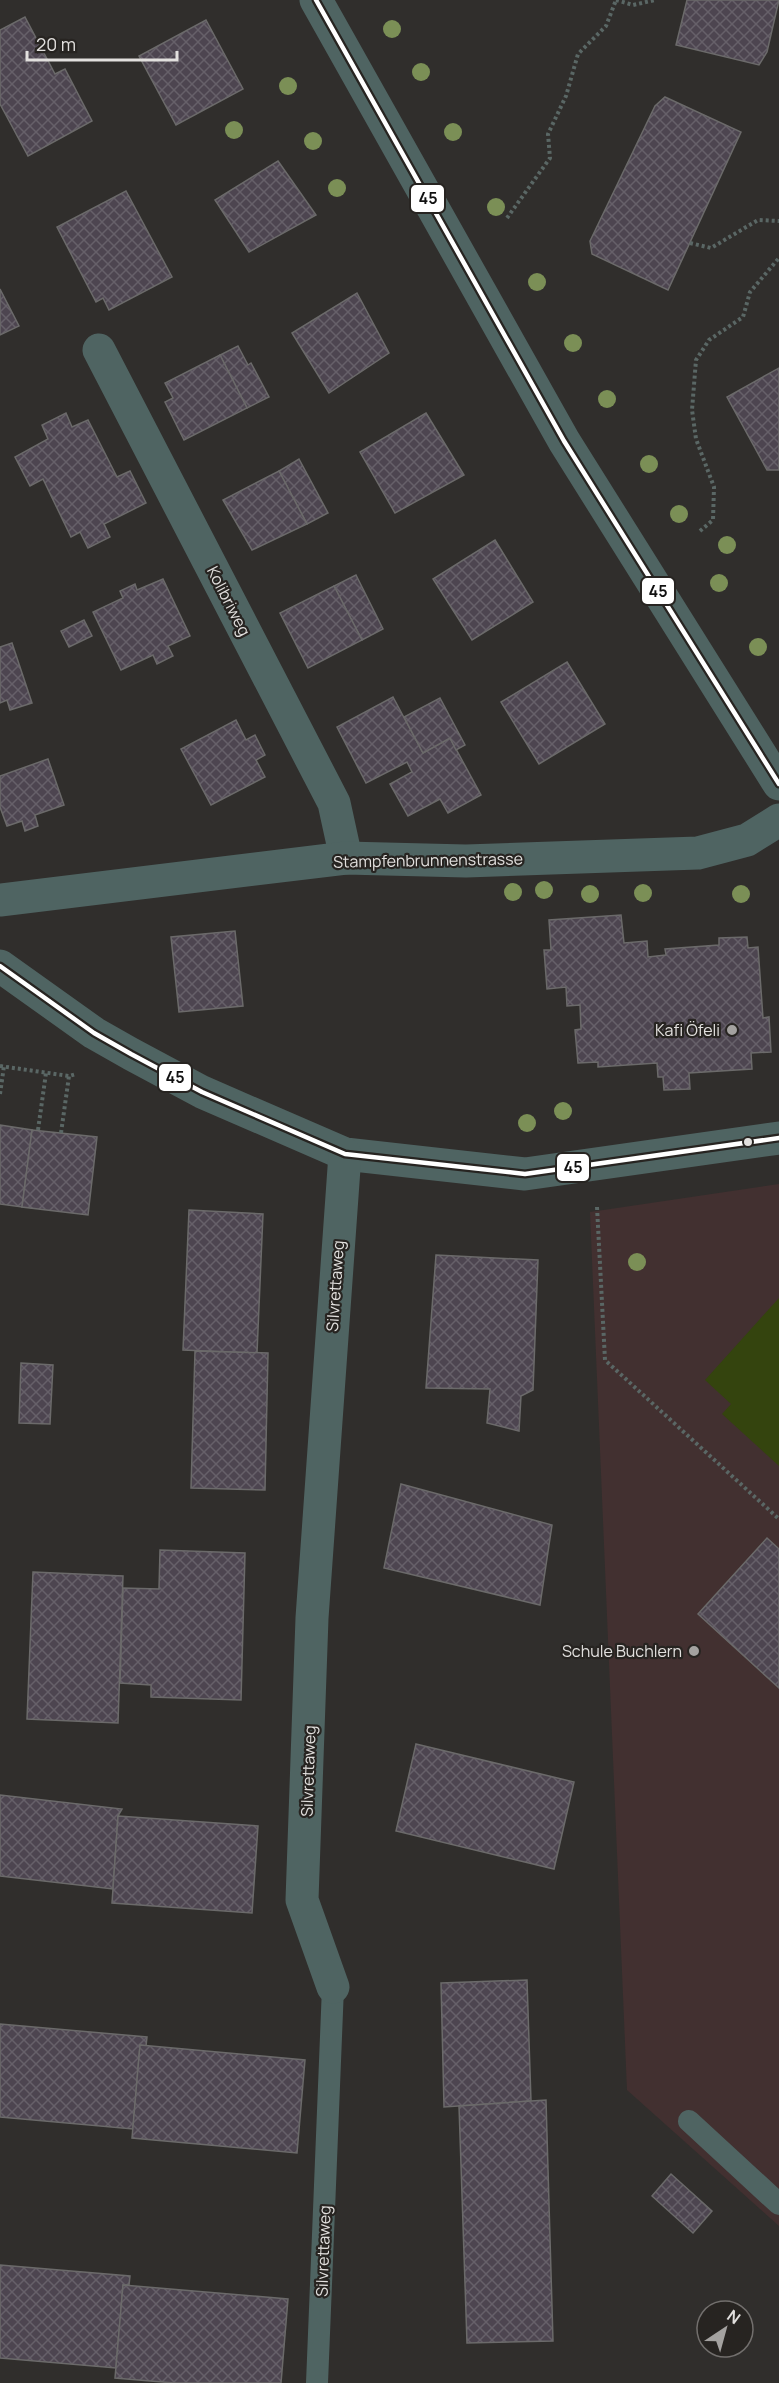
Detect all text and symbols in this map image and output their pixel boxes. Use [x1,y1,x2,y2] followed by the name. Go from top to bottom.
[27,24,177,62] scale bar
[36,32,76,56] text: 20 m
[410,184,445,213] line badge: 45
[418,187,438,209] text: 45
[202,562,256,640] street label: Kolibriweg
[641,577,675,605] line badge: 45
[648,580,668,602] text: 45
[333,847,523,873] street label: Stampfenbrunnenstrasse
[655,1019,720,1041] place label: Kafi Öfeli
[725,1023,739,1037] marker: Kafi Öfeli
[158,1063,192,1092] line badge: 45
[165,1066,185,1088] text: 45
[742,1136,754,1148] unlabelled marker
[556,1153,590,1182] line badge: 45
[563,1156,583,1178] text: 45
[321,1240,349,1332] street label: Silvrettaweg
[562,1640,682,1662] place label: Schule Buchlern
[687,1644,701,1658] marker: Schule Buchlern
[295,1725,321,1817] street label: Silvrettaweg
[310,2205,336,2297] street label: Silvrettaweg
[695,2299,755,2359] north arrow
[723,2305,745,2329] text: N

